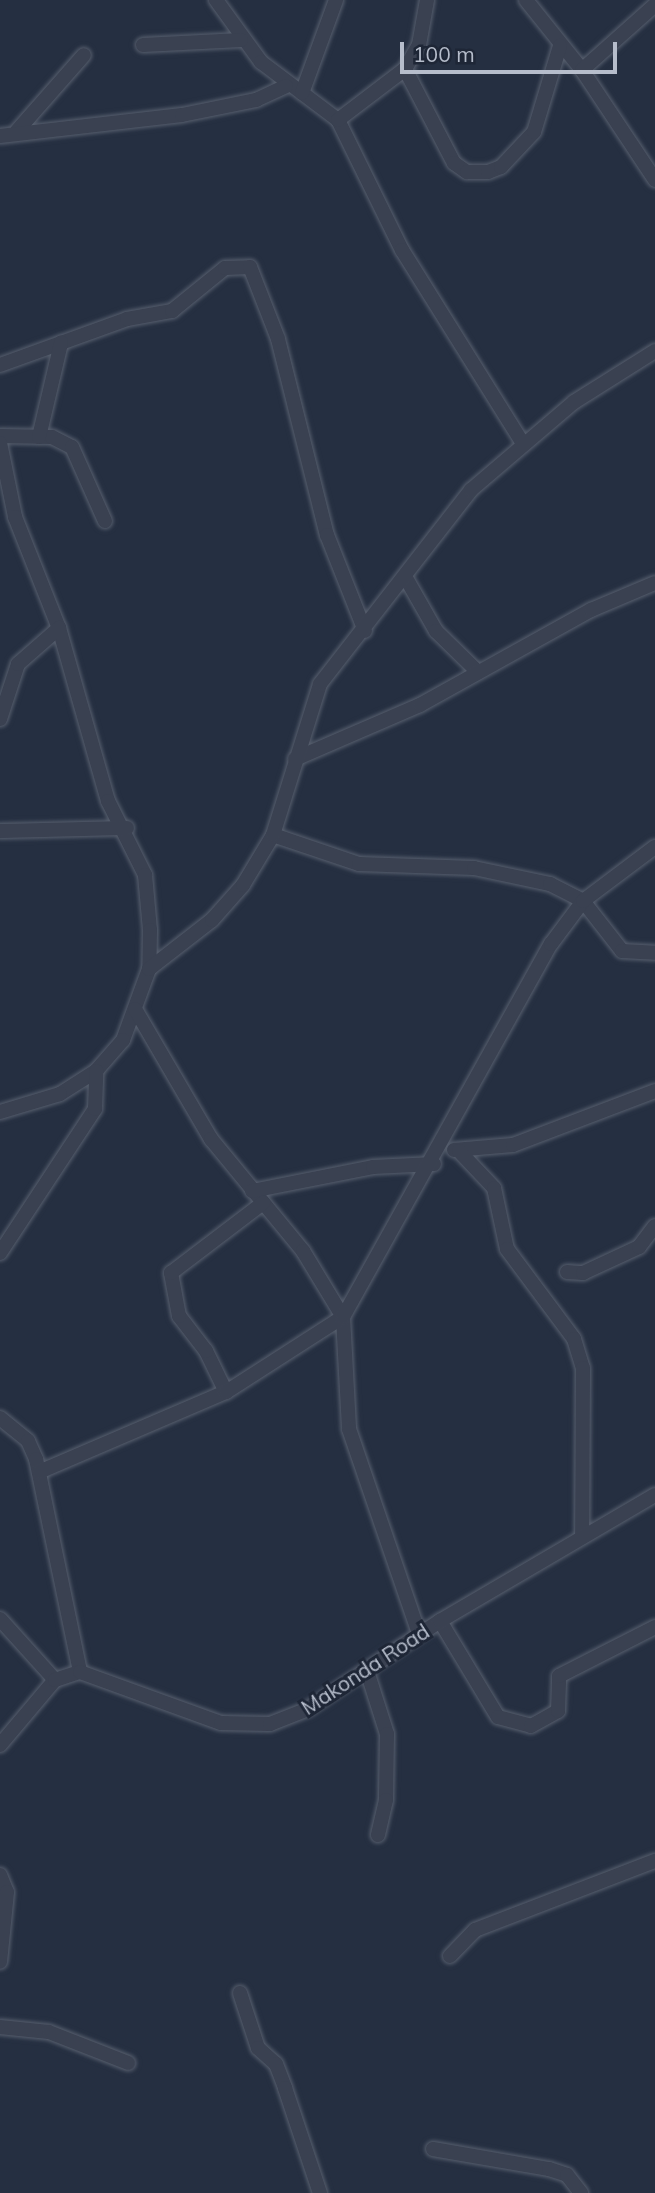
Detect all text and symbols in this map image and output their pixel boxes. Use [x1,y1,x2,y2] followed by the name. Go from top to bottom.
[403,28,620,72] scale bar
[413,41,475,67] text: 100 m
[296,1618,434,1720] street label: Makonda Road

